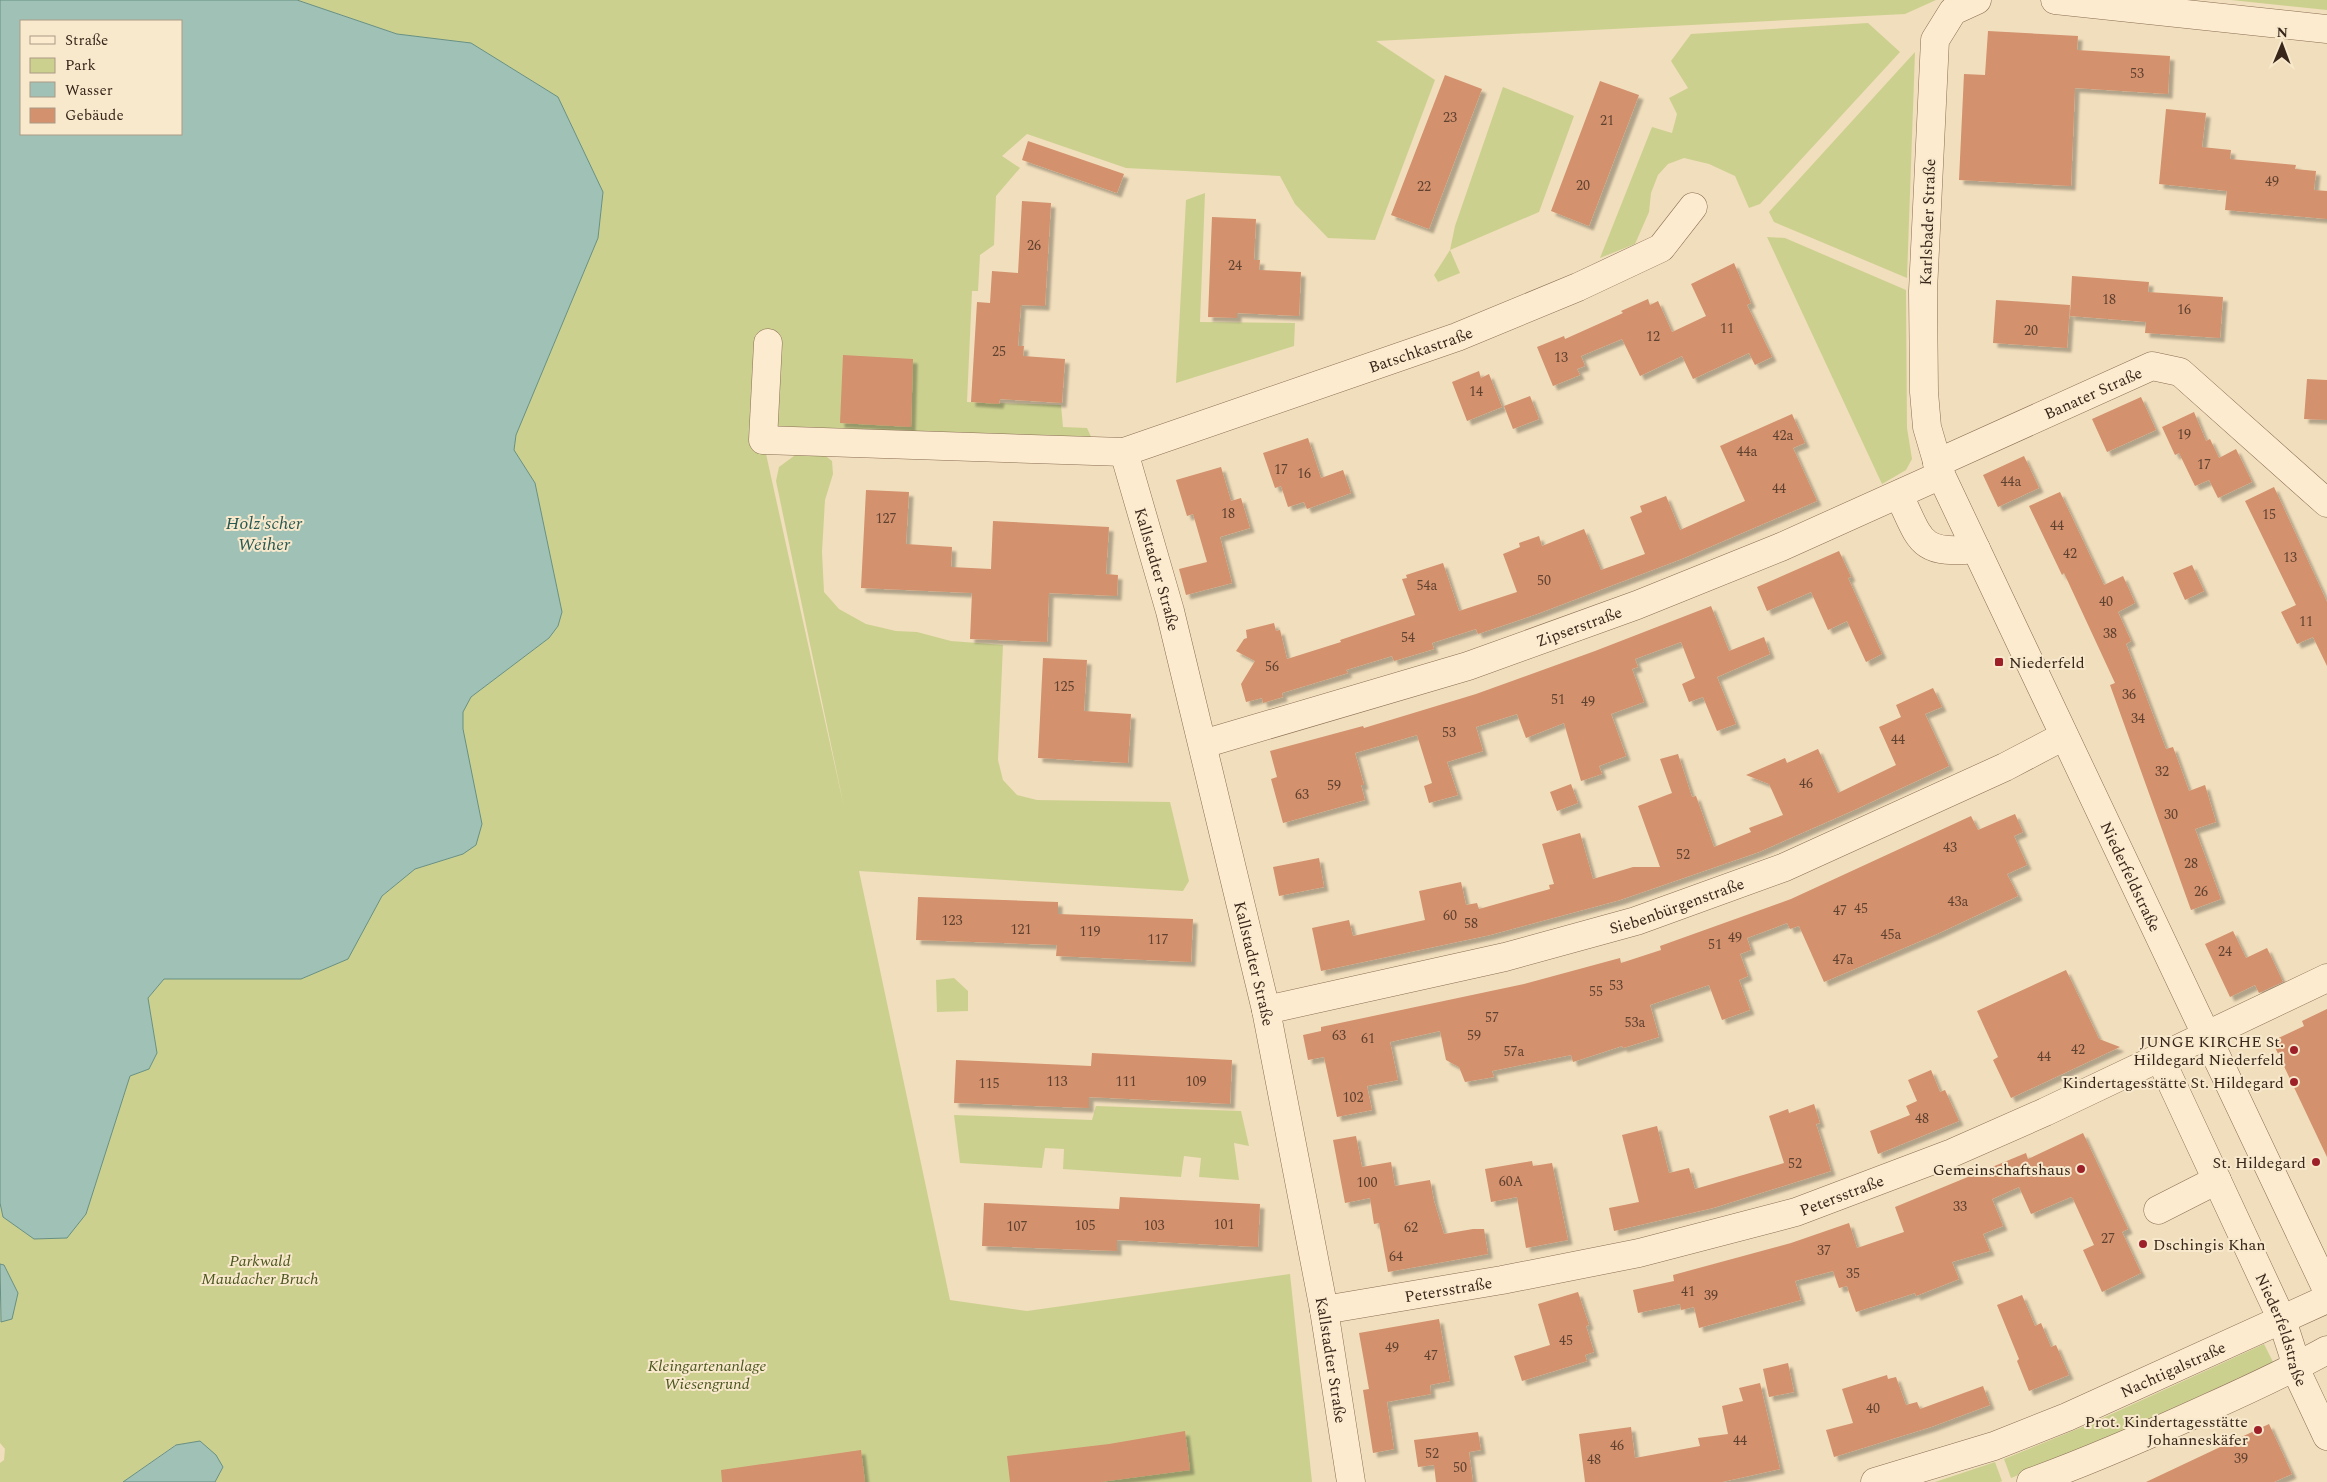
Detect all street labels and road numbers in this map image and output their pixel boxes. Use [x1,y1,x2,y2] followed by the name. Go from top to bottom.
[1914,158,1942,286] street label: Karlsbader Straße
[1365,321,1477,380] street label: Batschkastraße
[2040,361,2146,426] street label: Banater Straße
[1128,505,1185,634] street label: Kallstadter Straße
[1533,600,1625,653] street label: Zipserstraße
[2094,817,2167,936] street label: Niederfeldstraße
[1607,872,1748,941] street label: Siebenbürgenstraße
[1227,899,1280,1028] street label: Kallstadter Straße
[1796,1169,1887,1223] street label: Petersstraße
[2249,1269,2313,1391] street label: Niederfeldstraße
[1403,1271,1494,1309] street label: Petersstraße
[1309,1295,1353,1425] street label: Kallstadter Straße
[2117,1336,2230,1404] street label: Nachtigalstraße

